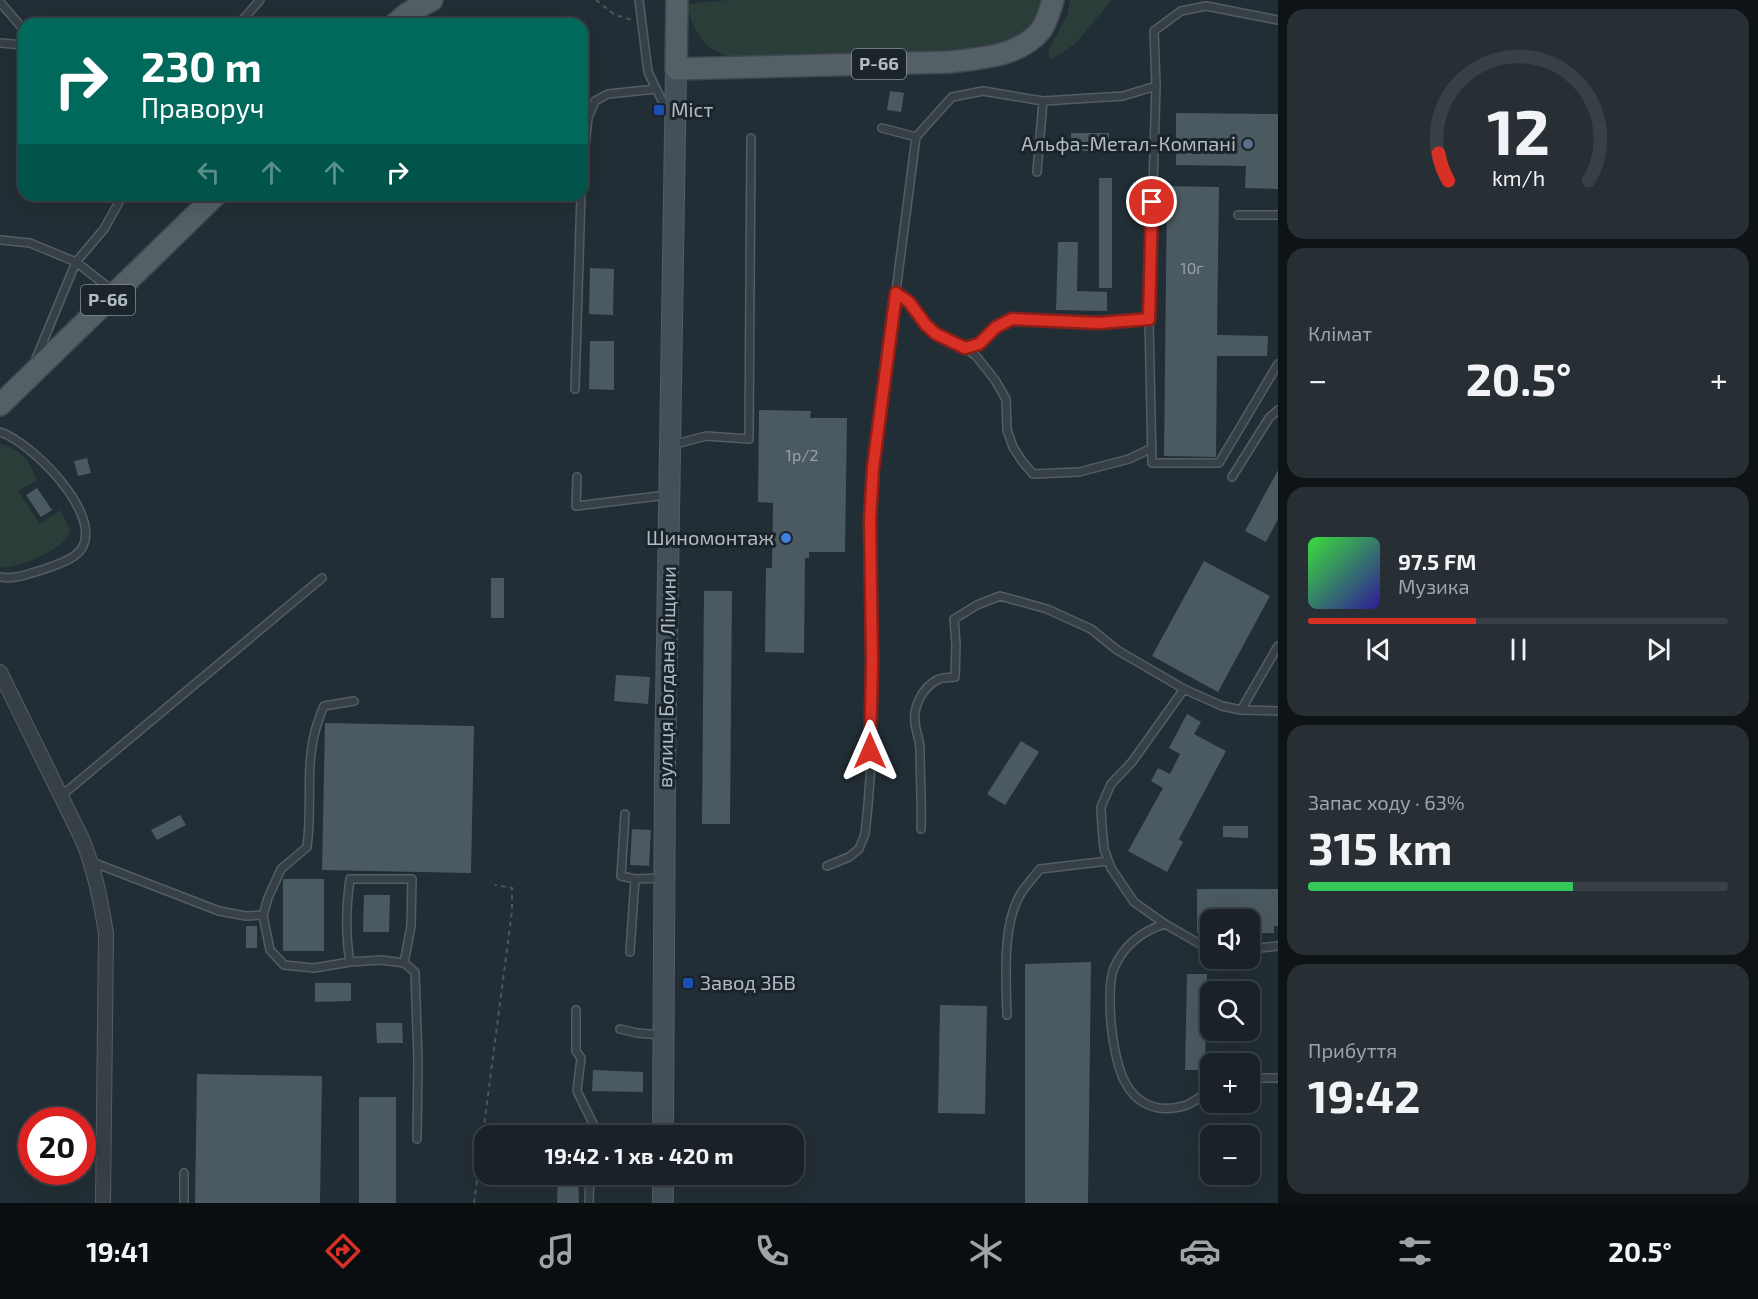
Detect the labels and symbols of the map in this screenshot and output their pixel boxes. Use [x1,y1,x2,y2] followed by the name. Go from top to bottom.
[852,49,906,79] road number: Р-66
[671,97,713,121] place label: Міст
[652,103,666,117] marker: Міст
[1021,131,1236,155] place label: Альфа-Метал-Компані
[1241,137,1255,151] marker: Альфа-Метал-Компані
[1126,176,1177,227] pin
[1180,258,1204,277] house number: 10г
[81,285,135,315] road number: Р-66
[786,445,818,464] house number: 1р/2
[646,525,774,549] place label: Шиномонтаж
[779,531,793,545] marker: Шиномонтаж
[652,566,681,788] street label: вулиця Богдана Ліщини
[838,719,902,783] position arrow
[700,970,796,994] place label: Завод ЗБВ
[681,976,695,990] marker: Завод ЗБВ
[18,1107,96,1185] speed limit sign: 20

